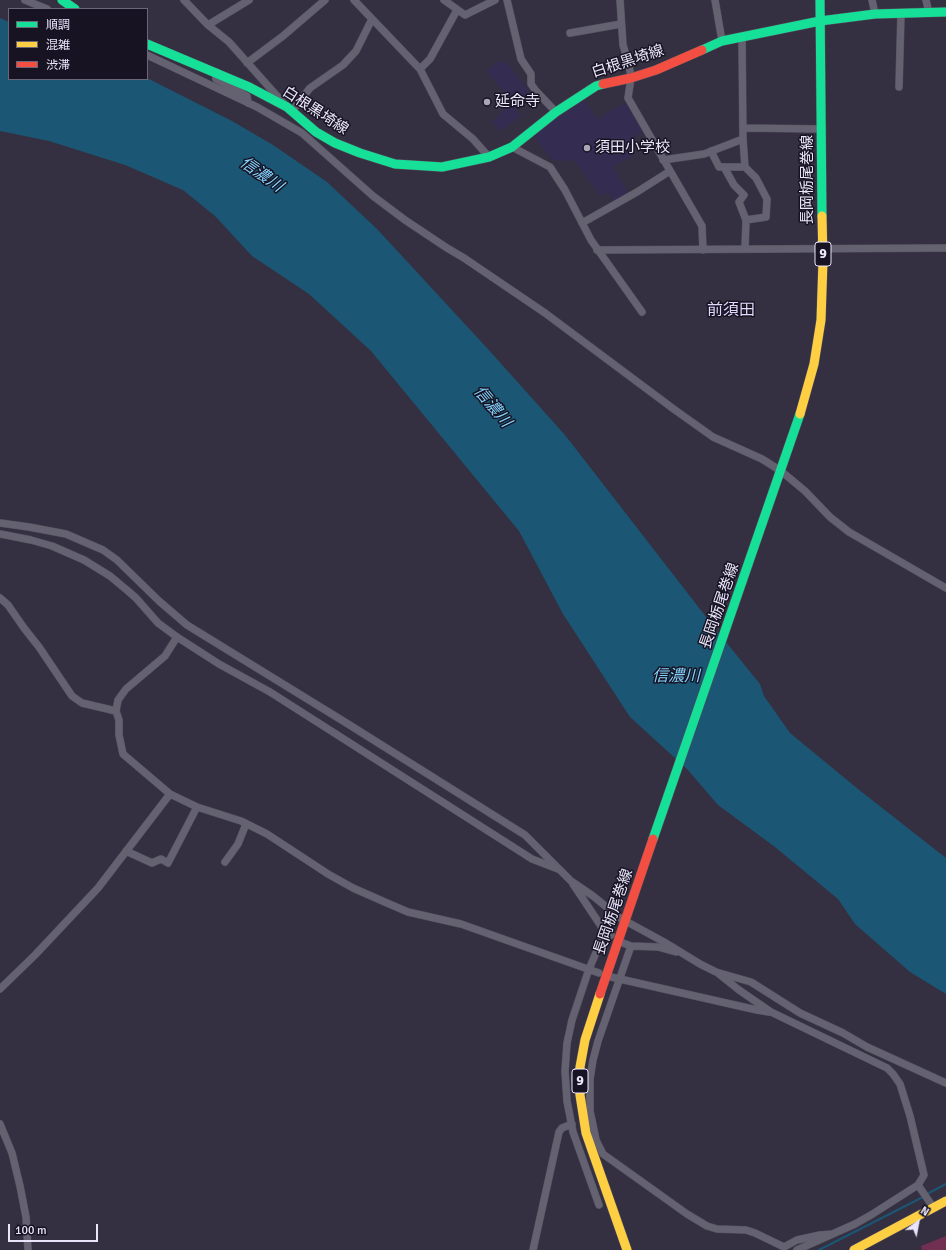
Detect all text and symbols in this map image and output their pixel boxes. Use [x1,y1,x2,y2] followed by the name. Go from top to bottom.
[8,8,148,80] legend
[46,18,70,33] text: 順調
[46,38,70,53] text: 混雑
[590,42,666,82] street label: 白根黒埼線
[46,58,70,73] text: 渋滞
[279,83,351,139] street label: 白根黒埼線
[495,93,540,111] place label: 延命寺
[482,97,492,107] marker: 延命寺
[799,135,817,225] street label: 長岡栃尾巻線
[595,139,670,157] place label: 須田小学校
[582,143,592,153] marker: 須田小学校
[236,153,286,197] water label: 信濃川
[815,242,831,266] road number: 9
[707,301,755,321] district label: 前須田
[469,382,515,432] water label: 信濃川
[697,561,743,651] street label: 長岡栃尾巻線
[652,667,700,687] water label: 信濃川
[591,867,637,957] street label: 長岡栃尾巻線
[572,1069,588,1093] road number: 9
[898,1202,938,1242] north arrow
[918,1204,931,1219] text: N
[10,1216,100,1242] scale bar
[15,1223,47,1238] text: 100 m

